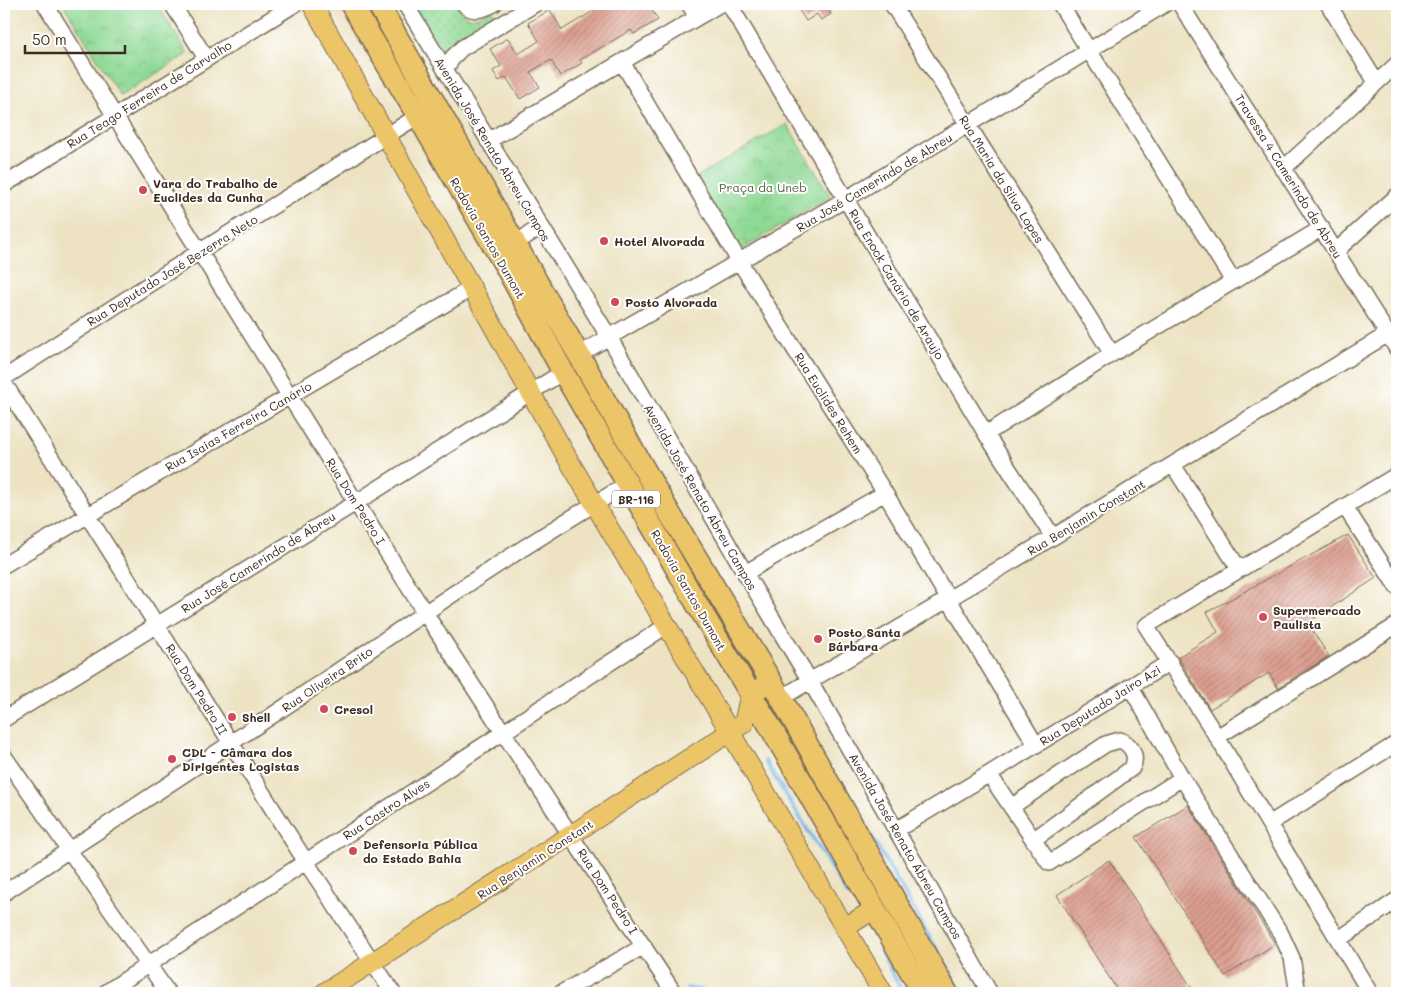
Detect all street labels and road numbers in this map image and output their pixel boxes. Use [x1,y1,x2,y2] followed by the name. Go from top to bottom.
[64,37,234,151] street label: Rua Teago Ferreira de Carvalho
[432,54,555,244] street label: Avenida José Renato Abreu Campos
[1232,91,1346,261] street label: Travessa 4 Camerindo de Abreu
[956,112,1048,246] street label: Rua Maria da Silva Lopes
[793,129,955,235] street label: Rua José Camerindo de Abreu
[447,175,529,301] street label: Rodovia Santos Dumont
[846,206,948,362] street label: Rua Enock Canário de Araujo
[84,211,260,329] street label: Rua Deputado José Bezerra Neto
[791,349,867,457] street label: Rua Euclides Rehem
[162,377,314,475] street label: Rua Isaias Ferreira Canário
[641,401,761,593] street label: Avenida José Renato Abreu Campos
[323,455,389,547] street label: Rua Dom Pedro I
[1024,475,1148,559] street label: Rua Benjamin Constant
[612,490,660,508] road number: BR-116
[178,508,338,616] street label: Rua José Camerindo de Abreu
[648,527,730,653] street label: Rodovia Santos Dumont
[163,641,231,737] street label: Rua Dom Pedro II
[279,643,375,715] street label: Rua Oliveira Brito
[1036,661,1164,749] street label: Rua Deputado Jairo Azi
[846,750,966,942] street label: Avenida José Renato Abreu Campos
[339,775,433,843] street label: Rua Castro Alves
[474,815,596,903] street label: Rua Benjamin Constant
[574,845,642,937] street label: Rua Dom Pedro I

